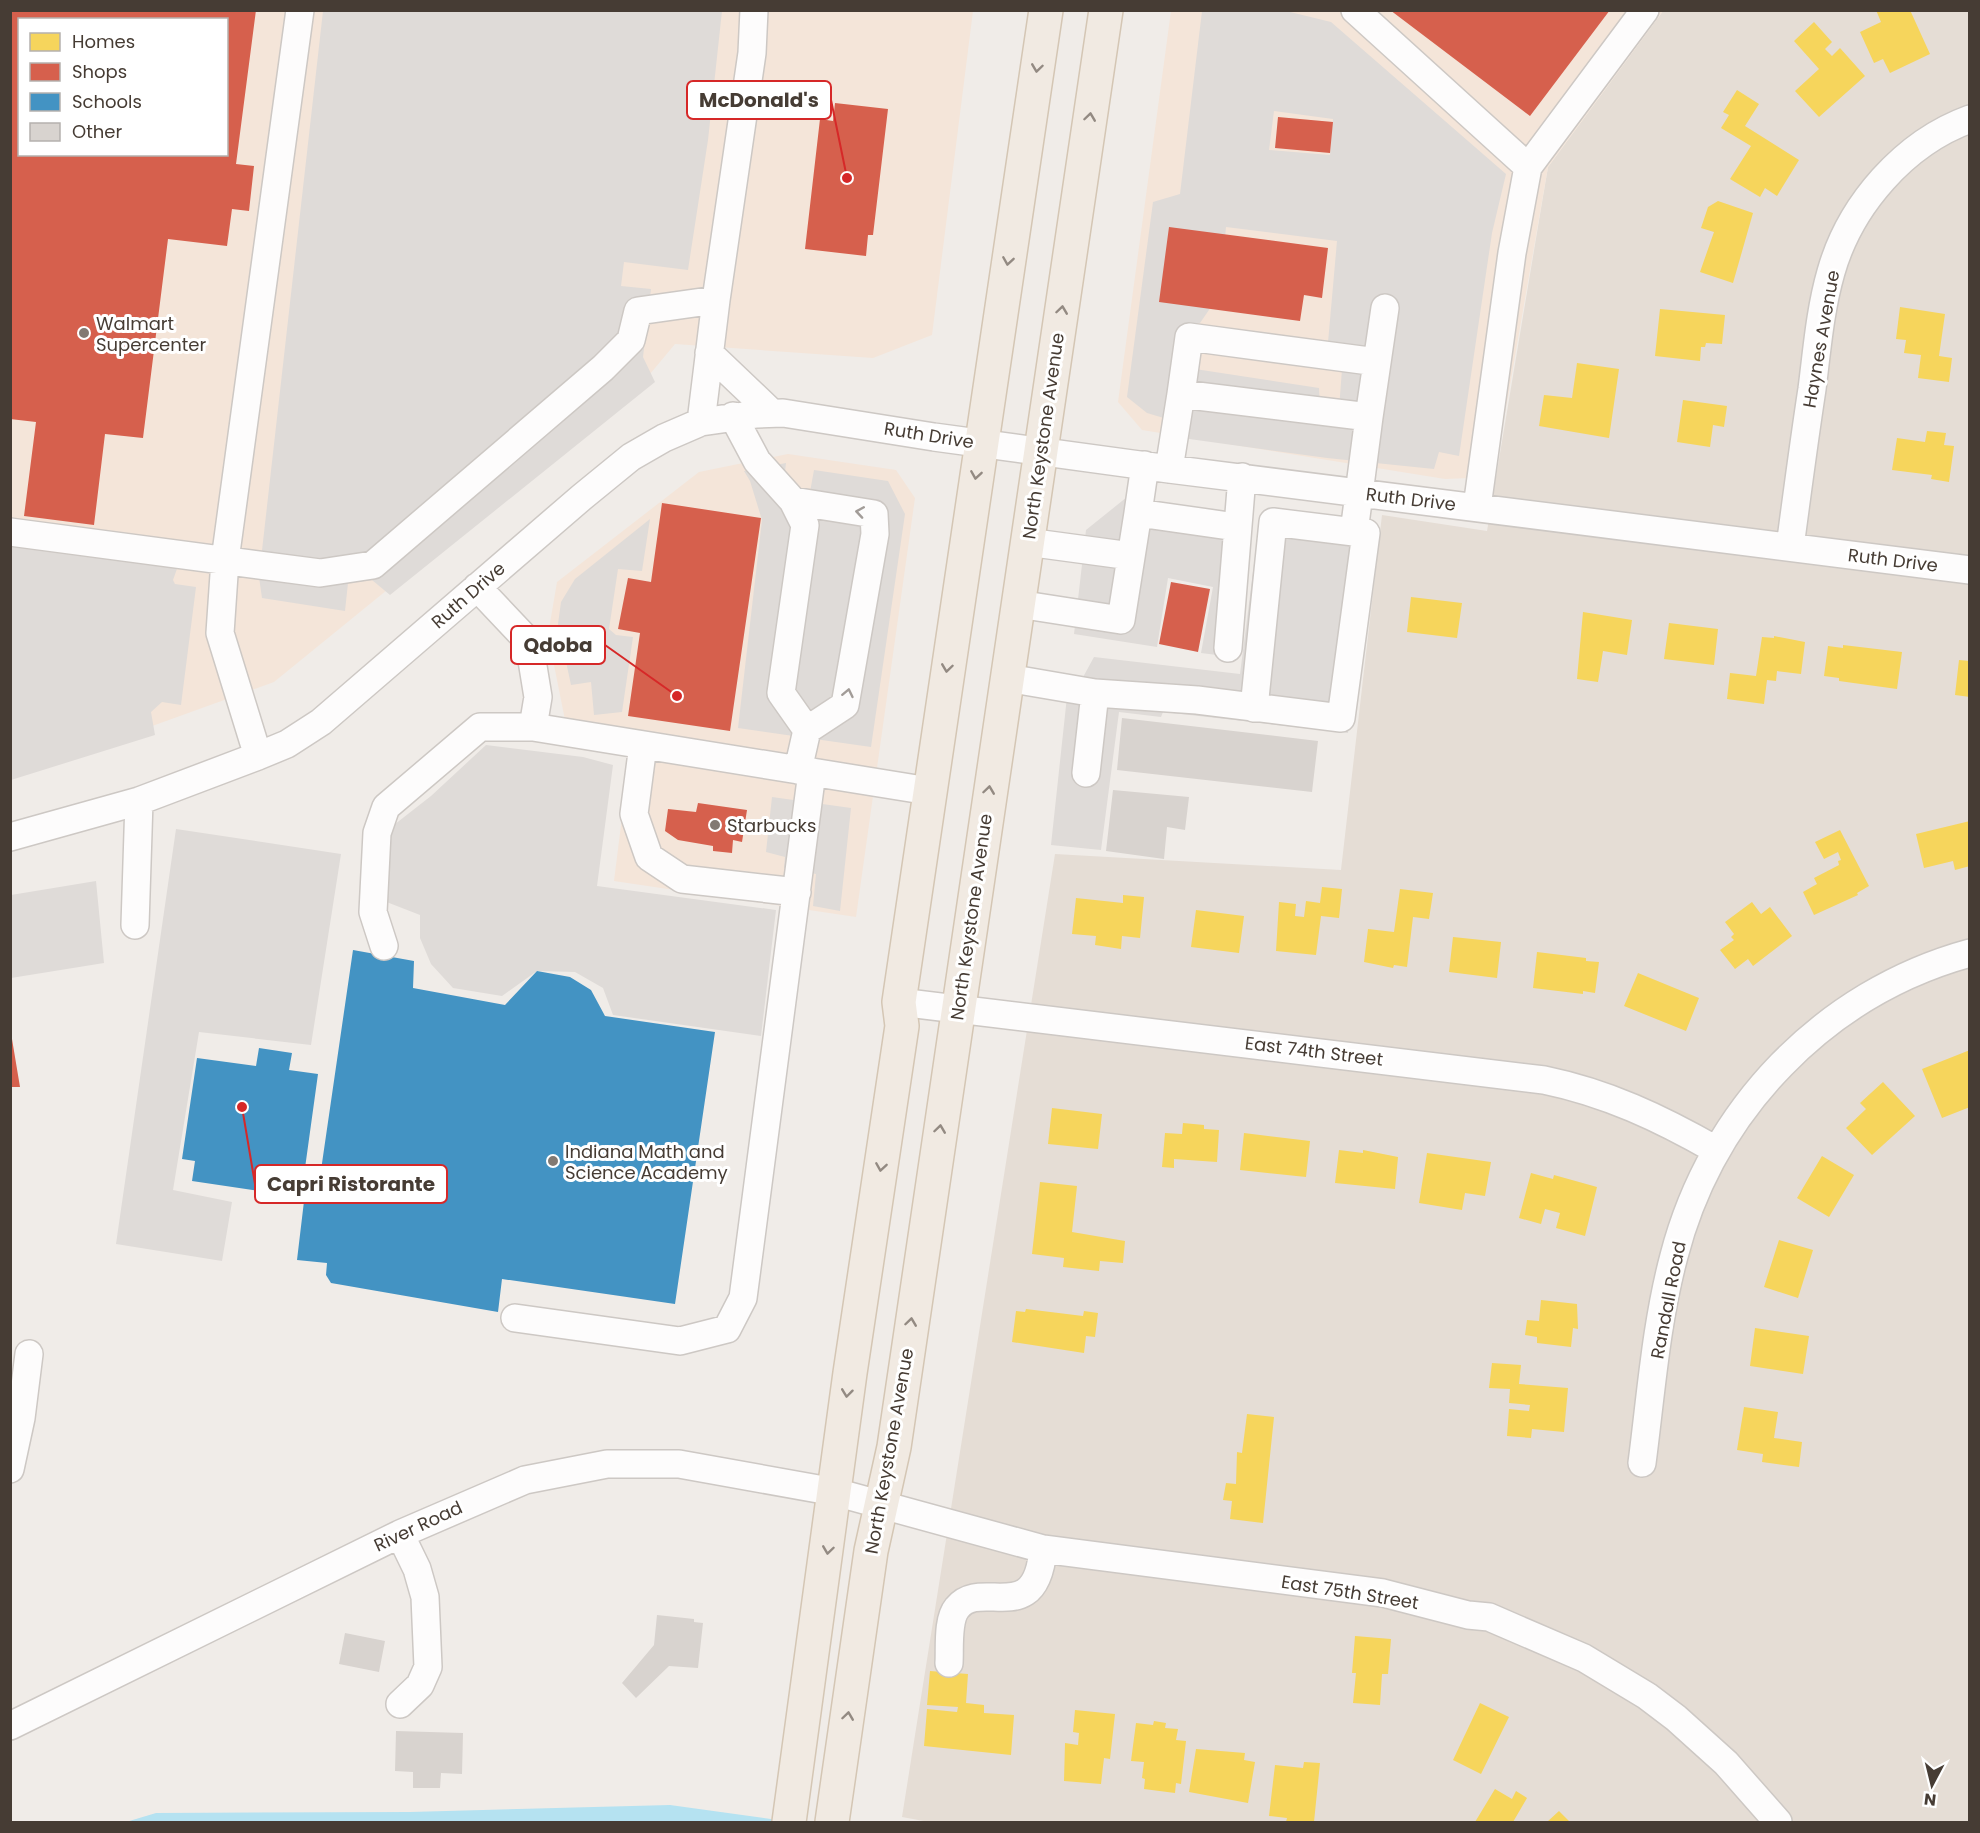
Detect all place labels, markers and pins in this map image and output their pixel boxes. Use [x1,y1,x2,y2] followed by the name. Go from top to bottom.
[687,81,831,119] callout: McDonald's
[96,311,206,357] place label: Walmart Supercenter
[77,326,91,340] marker: Walmart Supercenter
[511,626,605,664] callout: Qdoba
[727,813,816,838] place label: Starbucks
[708,818,722,832] marker: Starbucks
[565,1139,728,1185] place label: Indiana Math and Science Academy
[546,1154,560,1168] marker: Indiana Math and Science Academy
[255,1165,447,1203] callout: Capri Ristorante

